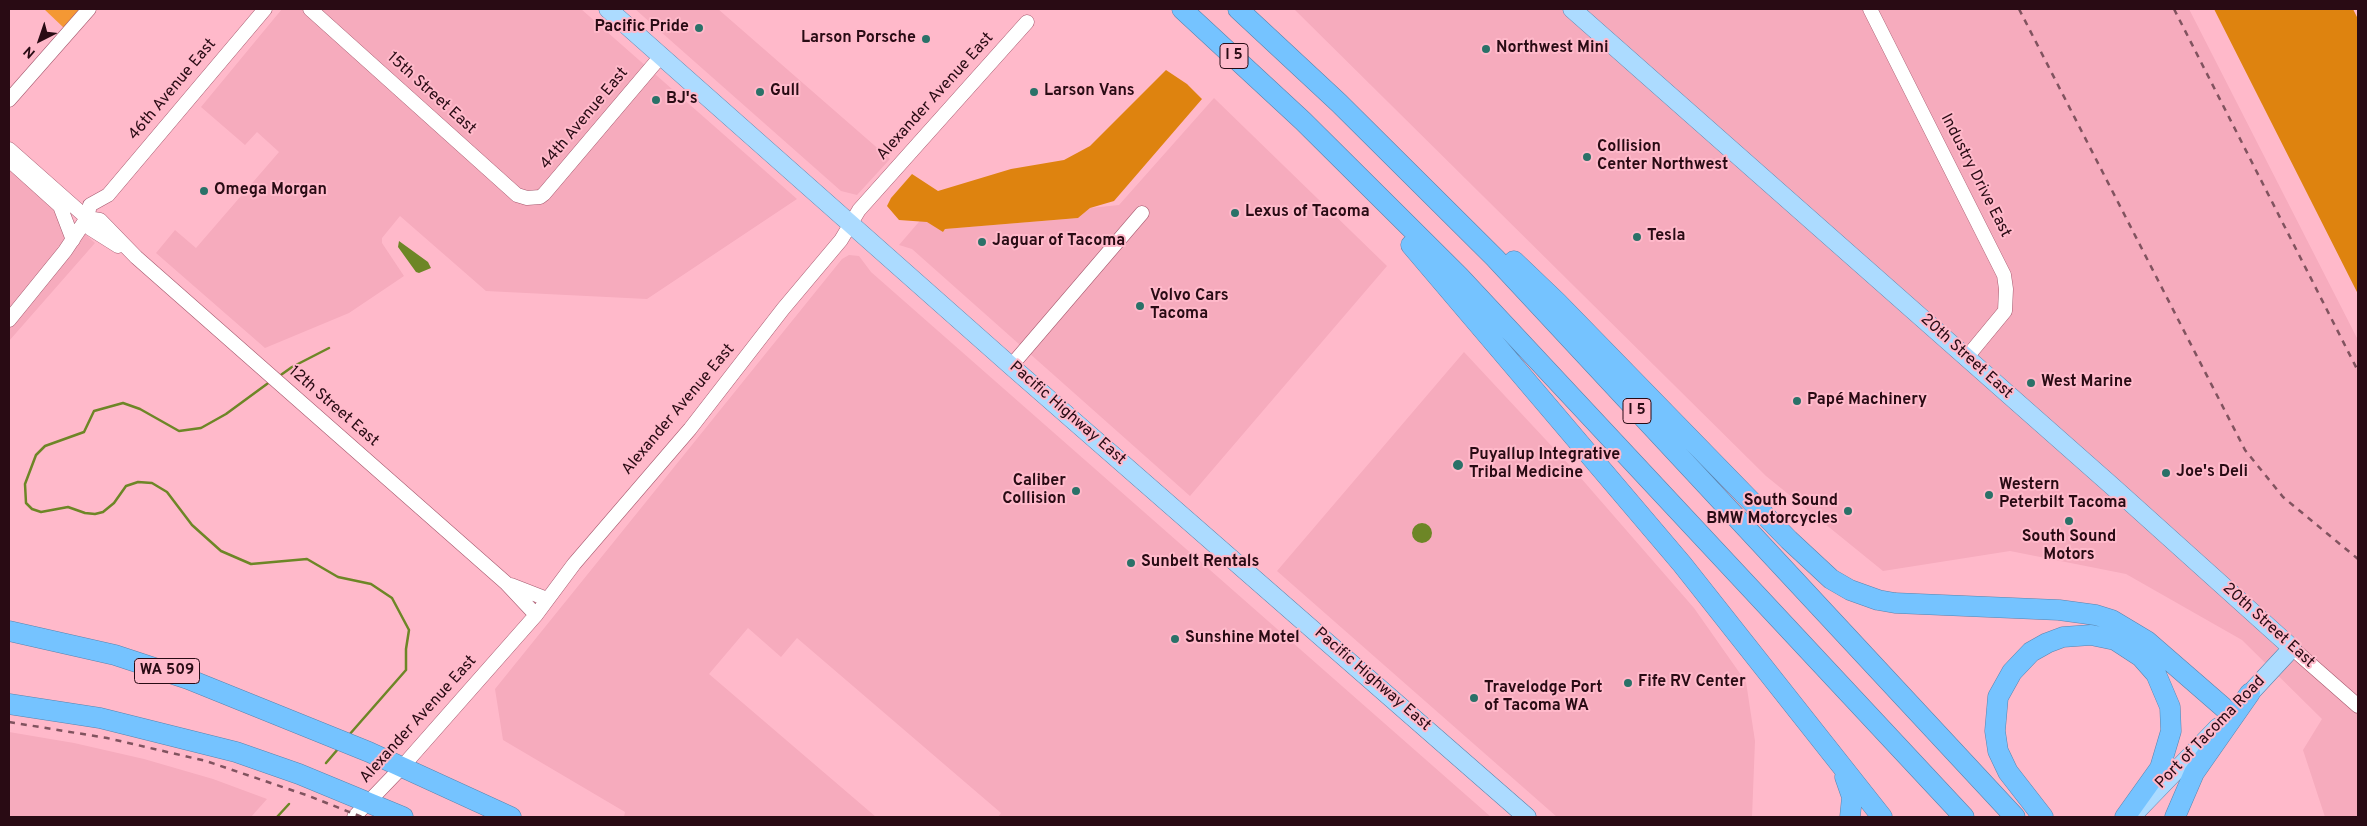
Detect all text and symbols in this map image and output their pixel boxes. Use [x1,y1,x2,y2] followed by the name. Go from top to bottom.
[15,15,65,65] north arrow
[595,18,689,38] place label: Pacific Pride
[693,22,705,34] marker: Pacific Pride
[801,29,916,49] place label: Larson Porsche
[874,29,998,165] street label: Alexander Avenue East
[920,33,932,45] marker: Larson Porsche
[125,35,221,145] street label: 46th Avenue East
[1496,39,1609,59] place label: Northwest Mini
[20,42,39,61] text: N
[1480,43,1492,55] marker: Northwest Mini
[1220,44,1248,68] road number: I 5
[382,49,480,139] street label: 15th Street East
[537,64,633,174] street label: 44th Avenue East
[770,82,800,102] place label: Gull
[1044,82,1135,102] place label: Larson Vans
[754,86,766,98] marker: Gull
[1028,86,1040,98] marker: Larson Vans
[666,90,698,110] place label: BJ's
[650,94,662,106] marker: BJ's
[1936,111,2014,241] street label: Industry Drive East
[1597,138,1728,176] place label: Collision Center Northwest
[1581,151,1593,163] marker: Collision Center Northwest
[214,181,327,201] place label: Omega Morgan
[198,185,210,197] marker: Omega Morgan
[1245,203,1370,223] place label: Lexus of Tacoma
[1229,207,1241,219] marker: Lexus of Tacoma
[1647,227,1685,247] place label: Tesla
[1631,231,1643,243] marker: Tesla
[992,232,1125,252] place label: Jaguar of Tacoma
[976,236,988,248] marker: Jaguar of Tacoma
[1150,287,1229,325] place label: Volvo Cars Tacoma
[1134,300,1146,312] marker: Volvo Cars Tacoma
[1916,310,2016,404] street label: 20th Street East
[619,341,739,479] street label: Alexander Avenue East
[1005,358,1129,470] street label: Pacific Highway East
[284,363,382,451] street label: 12th Street East
[2041,373,2132,393] place label: West Marine
[2025,377,2037,389] marker: West Marine
[1807,391,1927,411] place label: Papé Machinery
[1791,395,1803,407] marker: Papé Machinery
[1623,398,1651,424] road number: I 5
[1469,446,1620,484] place label: Puyallup Integrative Tribal Medicine
[1451,458,1465,472] marker: Puyallup Integrative Tribal Medicine
[2176,463,2248,483] place label: Joe's Deli
[2160,467,2172,479] marker: Joe's Deli
[1002,472,1066,510] place label: Caliber Collision
[1999,476,2126,514] place label: Western Peterbilt Tacoma
[1070,485,1082,497] marker: Caliber Collision
[1983,489,1995,501] marker: Western Peterbilt Tacoma
[1706,492,1838,530] place label: South Sound BMW Motorcycles
[1842,505,1854,517] marker: South Sound BMW Motorcycles
[2063,515,2075,527] marker: South Sound Motors
[2022,528,2116,566] place label: South Sound Motors
[1141,553,1259,573] place label: Sunbelt Rentals
[1125,557,1137,569] marker: Sunbelt Rentals
[2218,579,2318,673] street label: 20th Street East
[1310,624,1434,736] street label: Pacific Highway East
[1185,629,1300,649] place label: Sunshine Motel
[1169,633,1181,645] marker: Sunshine Motel
[357,652,481,788] street label: Alexander Avenue East
[134,658,200,684] road number: WA 509
[2152,672,2270,794] street label: Port of Tacoma Road
[1638,673,1746,693] place label: Fife RV Center
[1622,677,1634,689] marker: Fife RV Center
[1484,679,1603,717] place label: Travelodge Port of Tacoma WA
[1468,692,1480,704] marker: Travelodge Port of Tacoma WA

